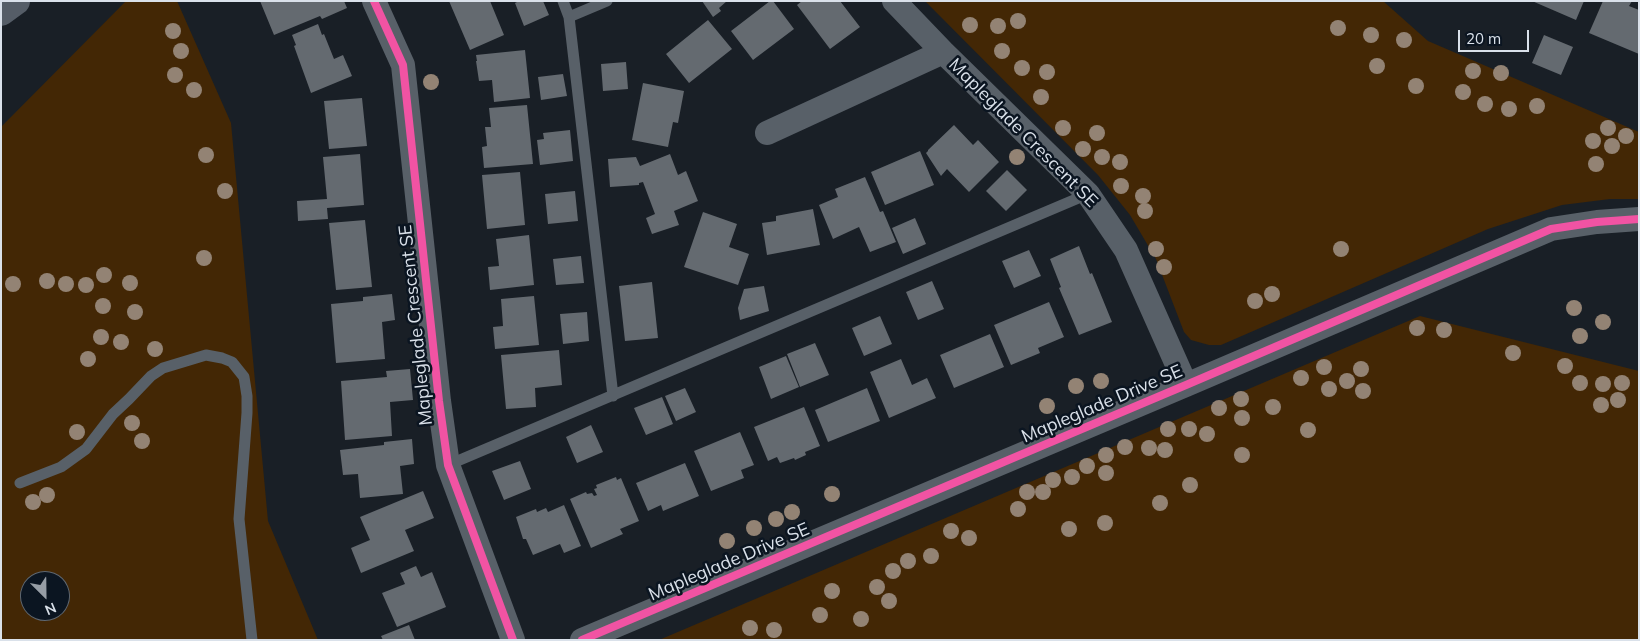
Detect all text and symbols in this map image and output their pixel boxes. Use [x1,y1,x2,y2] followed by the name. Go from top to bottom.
[1460,20,1531,52] scale bar
[1466,29,1501,48] text: 20 m
[944,54,1102,212] street label: Mapleglade Crescent SE
[395,224,437,426] street label: Mapleglade Crescent SE
[1018,360,1186,448] street label: Mapleglade Drive SE
[645,518,813,606] street label: Mapleglade Drive SE
[20,571,70,621] north arrow
[42,599,59,619] text: N

